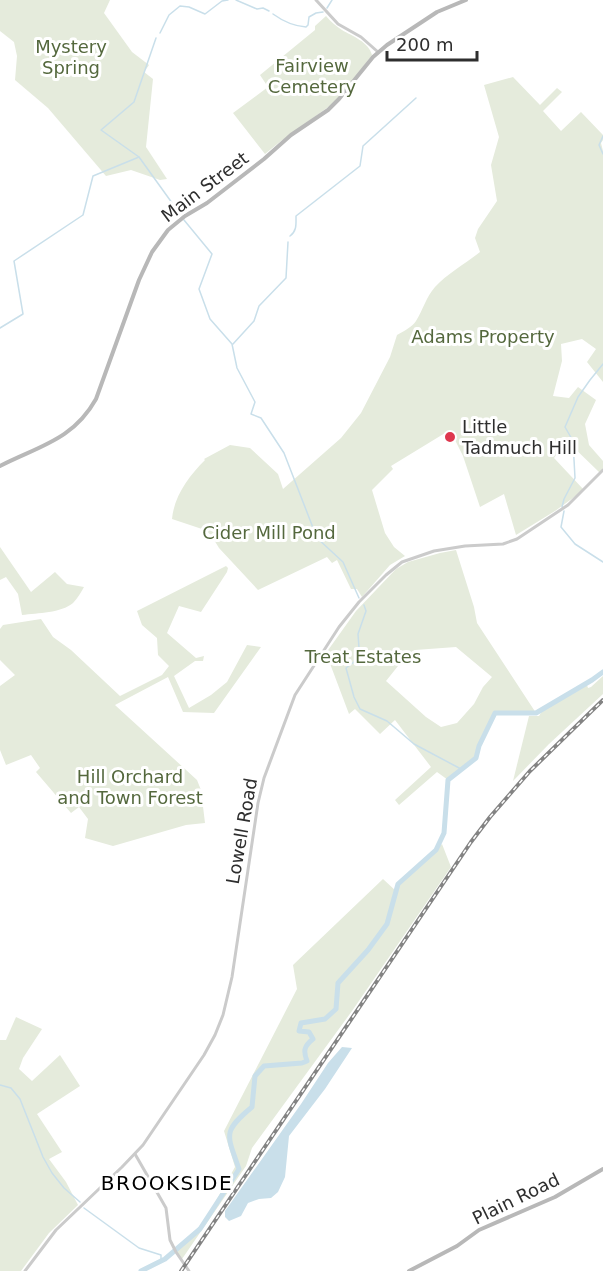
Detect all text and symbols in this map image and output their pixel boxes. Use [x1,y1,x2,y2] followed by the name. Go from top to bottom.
[387,24,477,62] scale bar
[396,34,454,55] text: 200 m
[35,36,107,78] park label: Mystery Spring
[268,55,357,97] park label: Fairview Cemetery
[157,147,252,226] street label: Main Street
[411,326,555,347] park label: Adams Property
[461,416,577,458] place label: Little Tadmuch Hill
[443,430,457,444] marker: Little Tadmuch Hill
[202,522,336,543] park label: Cider Mill Pond
[304,646,421,667] park label: Treat Estates
[57,766,203,808] park label: Hill Orchard and Town Forest
[222,776,261,886] street label: Lowell Road
[469,1168,563,1229] street label: Plain Road
[101,1171,233,1195] district label: BROOKSIDE

